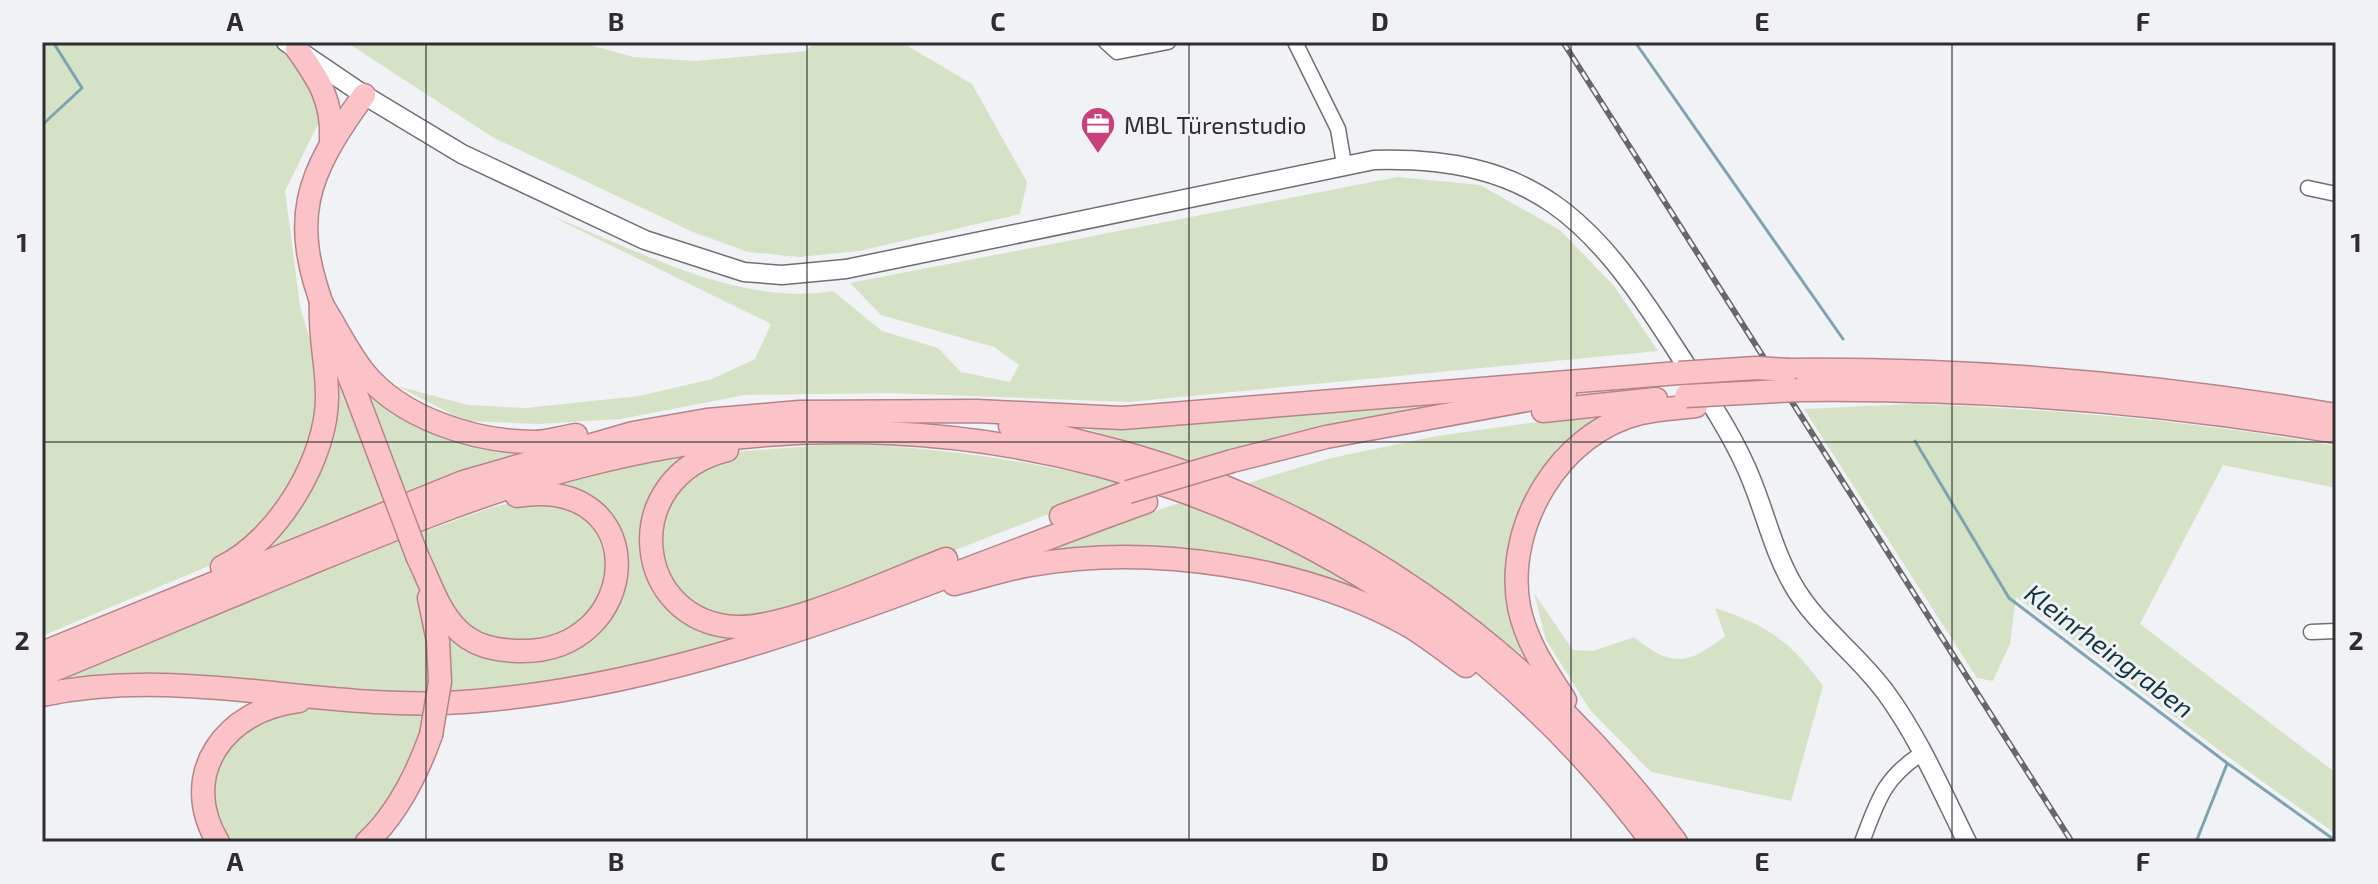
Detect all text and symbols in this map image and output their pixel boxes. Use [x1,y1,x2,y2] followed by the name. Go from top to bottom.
[227,5,244,36] text: A
[608,5,624,36] text: B
[990,5,1006,36] text: C
[1371,5,1389,36] text: D
[1754,5,1770,36] text: E
[2136,5,2150,36] text: F
[1079,105,1117,155] office icon: MBL Türenstudio
[1124,110,1307,139] place label: MBL Türenstudio
[16,226,28,257] text: 1
[2350,226,2362,257] text: 1
[2020,577,2200,723] water label: Kleinrheingraben
[14,624,30,655] text: 2
[2348,624,2364,655] text: 2
[227,845,244,876] text: A
[608,845,624,876] text: B
[990,845,1006,876] text: C
[1371,845,1389,876] text: D
[1754,845,1770,876] text: E
[2136,845,2150,876] text: F

